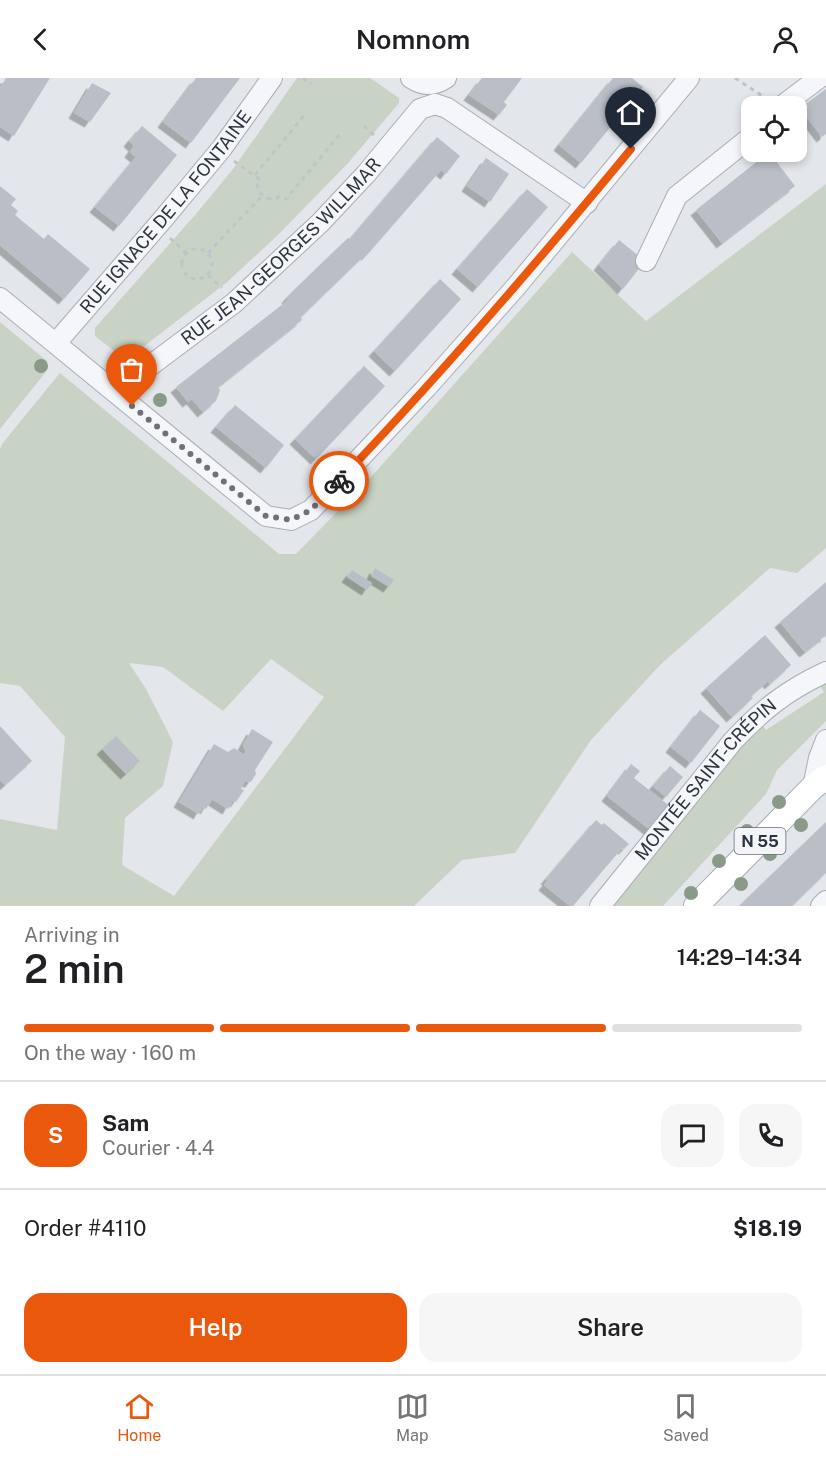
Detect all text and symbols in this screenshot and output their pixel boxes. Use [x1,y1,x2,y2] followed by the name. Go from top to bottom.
[24,23,57,56] icon: back
[356,23,470,55] text: Nomnom
[769,23,802,56] icon: person
[605,87,656,149] pin
[614,96,647,129] icon: home
[741,96,807,162] map controls
[741,96,807,162] button: locate
[75,106,255,317] street label: RUE IGNACE DE LA FONTAINE
[177,154,385,349] street label: RUE JEAN-GEORGES WILLMAR
[106,344,157,406] pin
[115,353,148,386] icon: bag
[309,451,369,511] courier
[323,465,356,498] icon: bike
[630,694,780,864] street label: MONTÉE SAINT-CRÉPIN
[734,828,786,854] road number: N 55
[24,923,119,947] text: Arriving in
[677,944,802,970] text: 14:29–14:34
[24,946,125,992] text: 2 min
[24,1041,196,1065] text: On the way · 160 m
[661,1104,724,1167] button: chat
[739,1104,802,1167] button: phone
[102,1110,149,1136] text: Sam
[48,1122,63,1148] text: S
[102,1136,214,1160] text: Courier · 4.4
[24,1215,146,1241] text: Order #4110
[733,1215,802,1241] text: $18.19
[24,1293,407,1362] button: Help
[419,1293,802,1362] button: Share
[117,1390,161,1445] tab: Home
[396,1390,429,1445] tab: Map
[663,1390,709,1445] tab: Saved

